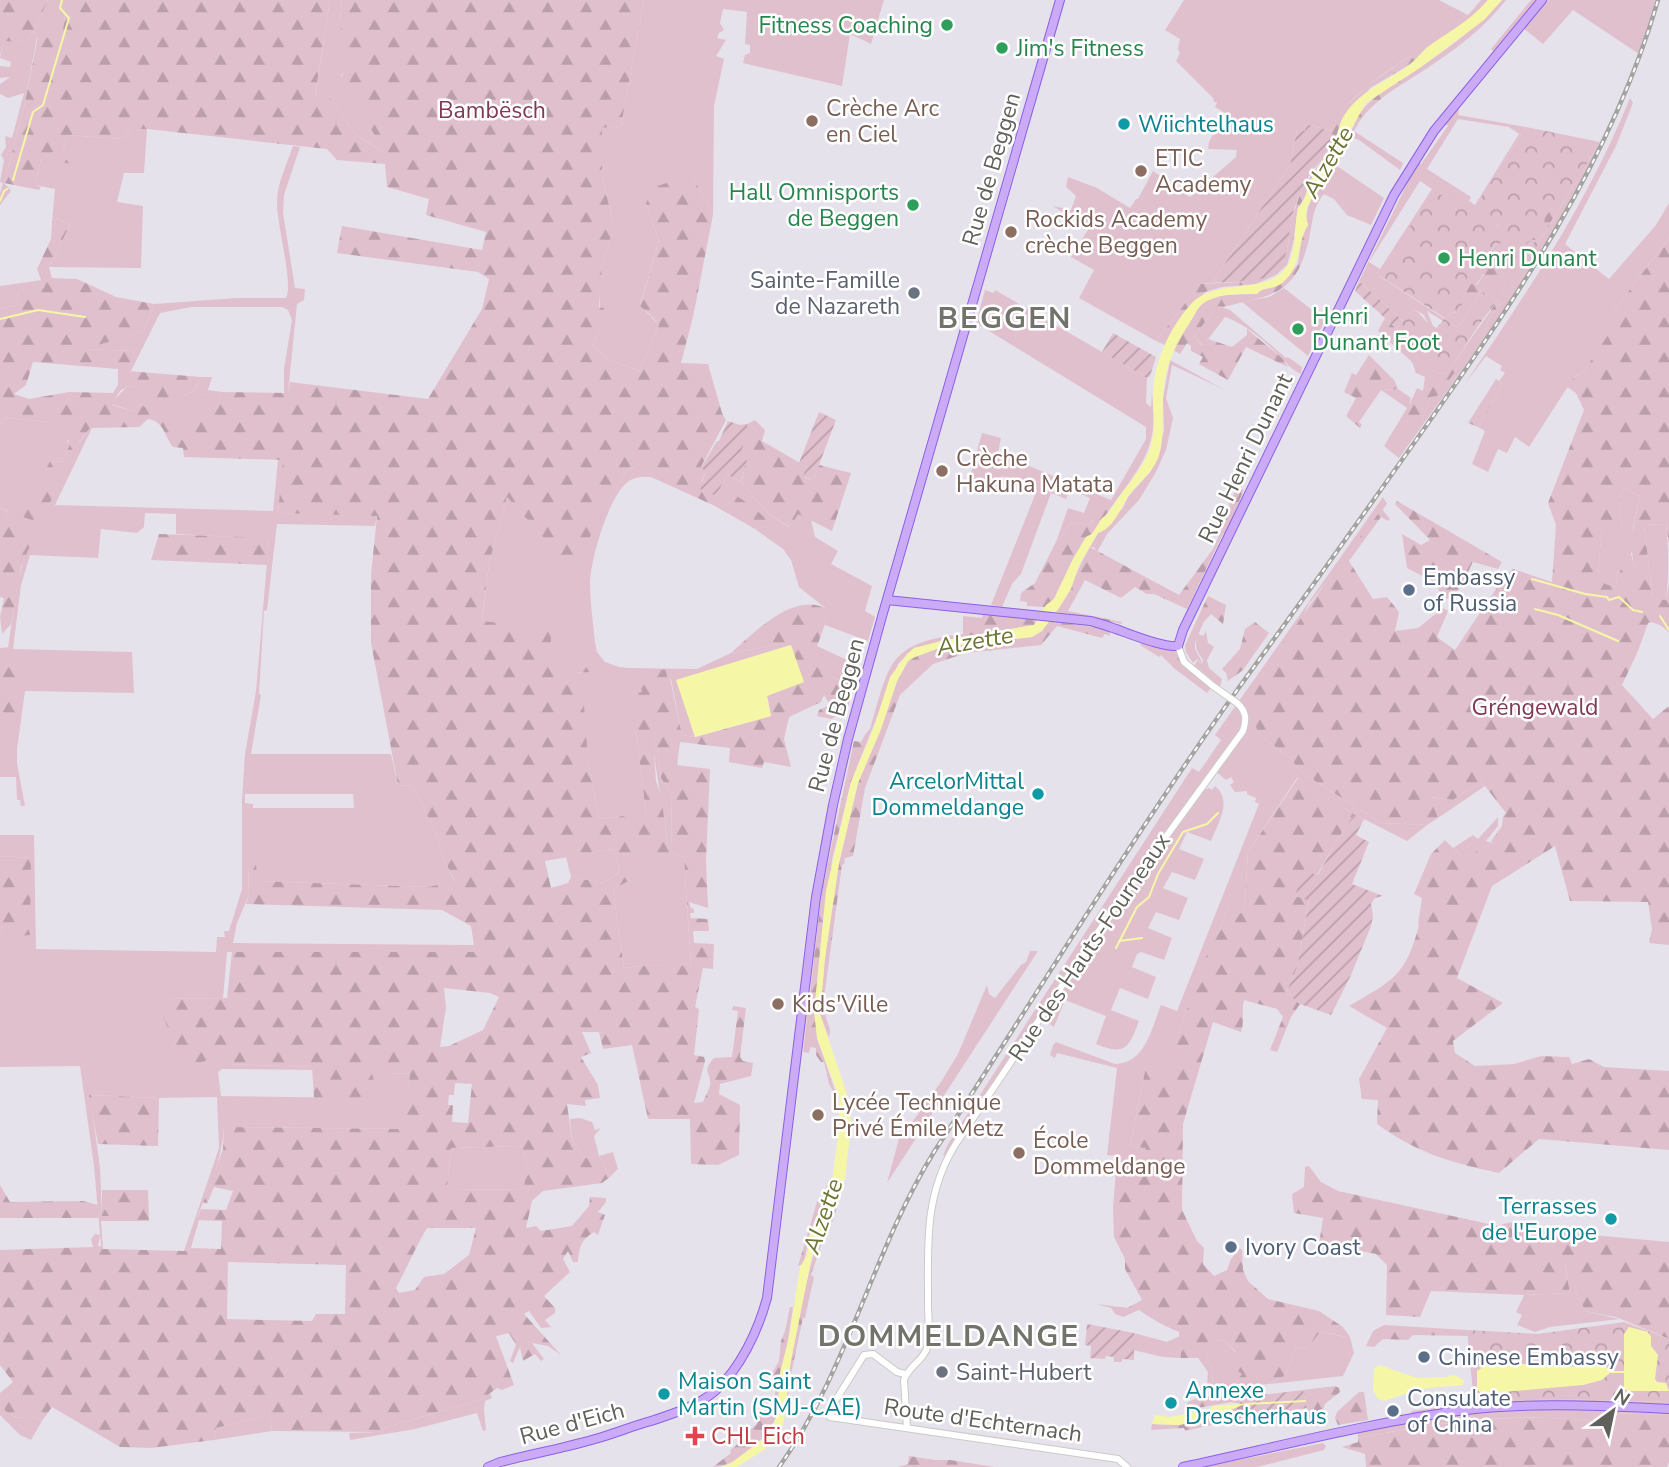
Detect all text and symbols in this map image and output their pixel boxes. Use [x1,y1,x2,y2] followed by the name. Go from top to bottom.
[758,10,933,41] place label: Fitness Coaching
[939,17,955,33] marker: Fitness Coaching
[1015,33,1144,64] place label: Jim's Fitness
[994,40,1010,56] marker: Jim's Fitness
[955,89,1028,249] street label: Rue de Beggen
[826,93,940,150] place label: Crèche Arc en Ciel
[438,95,546,126] park label: Bambësch
[1138,109,1274,140] place label: Wiichtelhaus
[804,113,820,129] marker: Crèche Arc en Ciel
[1116,116,1132,132] marker: Wiichtelhaus
[1294,120,1361,204] water label: Alzette
[1155,143,1252,200] place label: ETIC Academy
[1133,163,1149,179] marker: ETIC Academy
[729,177,899,234] place label: Hall Omnisports de Beggen
[905,197,921,213] marker: Hall Omnisports de Beggen
[1025,204,1207,261] place label: Rockids Academy crèche Beggen
[1003,224,1019,240] marker: Rockids Academy crèche Beggen
[1458,243,1598,274] place label: Henri Dunant
[1436,250,1452,266] marker: Henri Dunant
[750,265,900,322] place label: Sainte-Famille de Nazareth
[906,285,922,301] marker: Sainte-Famille de Nazareth
[937,298,1073,339] district label: BEGGEN
[1312,301,1441,358] place label: Henri Dunant Foot
[1290,321,1306,337] marker: Henri Dunant Foot
[1191,367,1300,548] street label: Rue Henri Dunant
[956,443,1114,500] place label: Crèche Hakuna Matata
[934,463,950,479] marker: Crèche Hakuna Matata
[1423,562,1517,619] place label: Embassy of Russia
[1401,582,1417,598] marker: Embassy of Russia
[933,618,1016,664] water label: Alzette
[801,635,872,795] street label: Rue de Beggen
[1471,692,1599,723] park label: Gréngewald
[871,766,1024,823] place label: ArcelorMittal Dommeldange
[1030,786,1046,802] marker: ArcelorMittal Dommeldange
[1001,827,1177,1067] street label: Rue des Hauts-Fourneaux
[792,989,888,1020] place label: Kids'Ville
[770,996,786,1012] marker: Kids'Ville
[832,1087,1004,1144] place label: Lycée Technique Privé Émile Metz
[810,1107,826,1123] marker: Lycée Technique Privé Émile Metz
[1033,1125,1186,1182] place label: École Dommeldange
[1011,1145,1027,1161] marker: École Dommeldange
[795,1174,851,1259] water label: Alzette
[1482,1191,1597,1248] place label: Terrasses de l'Europe
[1603,1211,1619,1227] marker: Terrasses de l'Europe
[1245,1232,1362,1263] place label: Ivory Coast
[1223,1239,1239,1255] marker: Ivory Coast
[818,1316,1080,1357] district label: DOMMELDANGE
[1438,1342,1619,1373] place label: Chinese Embassy
[1416,1349,1432,1365] marker: Chinese Embassy
[956,1357,1092,1388] place label: Saint-Hubert
[934,1364,950,1380] marker: Saint-Hubert
[678,1366,862,1423] place label: Maison Saint Martin (SMJ-CAE)
[1185,1375,1327,1432] place label: Annexe Drescherhaus
[1578,1376,1648,1446] north arrow
[1407,1383,1511,1440] place label: Consulate of China
[1609,1383,1635,1412] text: N
[656,1386,672,1402] marker: Maison Saint Martin (SMJ-CAE)
[882,1391,1084,1450] street label: Route d'Echternach
[516,1395,628,1452] street label: Rue d'Eich
[1163,1395,1179,1411] marker: Annexe Drescherhaus
[1385,1403,1401,1419] marker: Consulate of China
[711,1421,805,1452] place label: CHL Eich
[685,1426,705,1446] marker: CHL Eich

